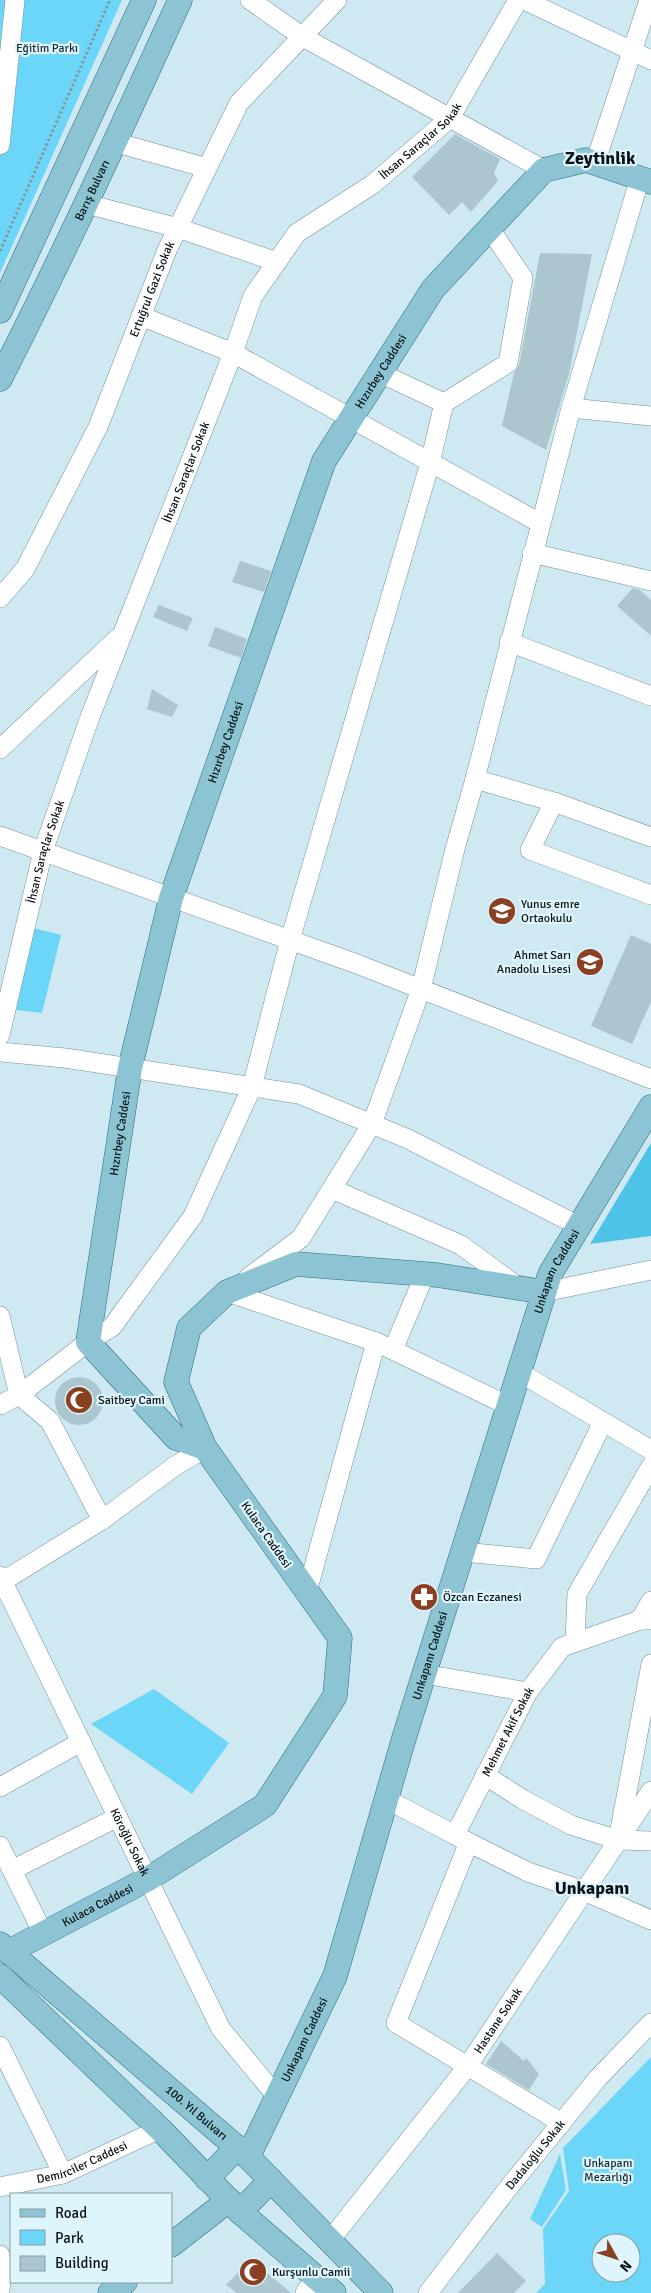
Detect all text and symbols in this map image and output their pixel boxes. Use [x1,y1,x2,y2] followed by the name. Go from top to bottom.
[16,41,78,56] park label: Eğitim Parkı
[376,100,465,183] street label: İhsan Saraçlar Sokak
[565,147,636,169] district label: Zeytinlik
[71,157,113,223] street label: Barış Bulvarı
[126,239,178,339] street label: Ertuğrul Gazi Sokak
[352,331,410,412] street label: Hızırbey Caddesi
[160,420,213,525] street label: İhsan Saraçlar Sokak
[204,699,247,785] street label: Hızırbey Caddesi
[24,798,68,905] street label: İhsan Saraçlar Sokak
[487,896,517,926] school or university icon: Yunus emre Ortaokulu
[521,897,580,926] place label: Yunus emre Ortaokulu
[575,947,605,977] school or university icon: Ahmet Sarı Anadolu Lisesi
[497,948,571,977] place label: Ahmet Sarı Anadolu Lisesi
[106,1090,134,1177] street label: Hızırbey Caddesi
[531,1226,583,1315] street label: Unkapanı Caddesi
[64,1385,94,1415] mosque icon: Saitbey Cami
[98,1393,165,1408] place label: Saitbey Cami
[238,1499,294,1571] street label: Kulaca Caddesi
[409,1582,439,1612] pharmacy icon: Özcan Eczanesi
[443,1590,522,1605] place label: Özcan Eczanesi
[409,1609,451,1702] street label: Unkapanı Caddesi
[479,1683,537,1779] street label: Mehmet Akif Sokak
[107,1806,153,1878] street label: Köroğlu Sokak
[555,1877,629,1899] district label: Unkapanı
[59,1881,136,1930] street label: Kulaca Caddesi
[471,1985,525,2056] street label: Hastane Sokak
[278,1995,331,2085] street label: Unkapanı Caddesi
[162,2082,231,2144] street label: 100. Yıl Bulvarı
[502,2117,568,2193] street label: Dadaloğlu Sokak
[35,2138,130,2187] street label: Demirciler Caddesi
[584,2156,632,2185] park label: Unkapanı Mezarlığı
[10,2193,172,2283] legend
[55,2204,87,2222] text: Road
[55,2229,84,2247] text: Park
[591,2233,641,2283] north arrow
[55,2254,109,2272] text: Building
[238,2257,268,2287] mosque icon: Kurşunlu Camii
[616,2257,635,2275] text: N
[272,2265,350,2280] place label: Kurşunlu Camii

